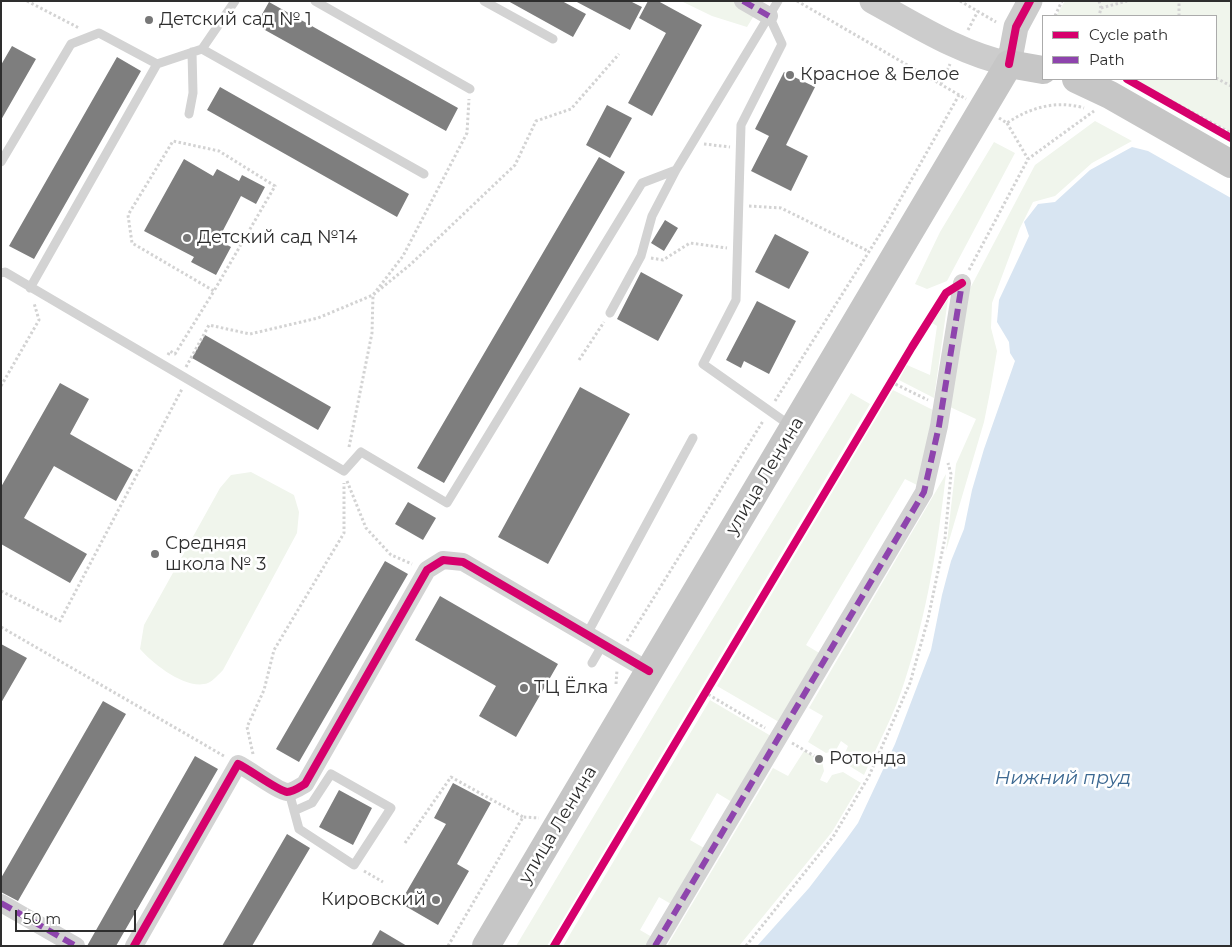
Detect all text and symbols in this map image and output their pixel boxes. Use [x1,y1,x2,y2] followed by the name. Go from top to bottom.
[159,9,312,31] place label: Детский сад № 1
[143,14,155,26] marker: Детский сад № 1
[1042,15,1217,80] legend
[1089,25,1168,44] text: Cycle path
[1089,50,1125,69] text: Path
[800,64,960,86] place label: Красное & Белое
[784,69,796,81] marker: Красное & Белое
[197,227,357,249] place label: Детский сад №14
[181,232,193,244] marker: Детский сад №14
[721,413,809,539] street label: улица Ленина
[165,533,266,576] place label: Средняя школа № 3
[149,548,161,560] marker: Средняя школа № 3
[534,677,608,699] place label: ТЦ Ёлка
[518,682,530,694] marker: ТЦ Ёлка
[829,748,907,770] place label: Ротонда
[813,753,825,765] marker: Ротонда
[514,762,602,888] street label: улица Ленина
[995,767,1131,789] water label: Нижний пруд
[321,889,426,911] place label: Кировский
[430,894,442,906] marker: Кировский
[18,900,139,932] scale bar
[23,909,61,928] text: 50 m

